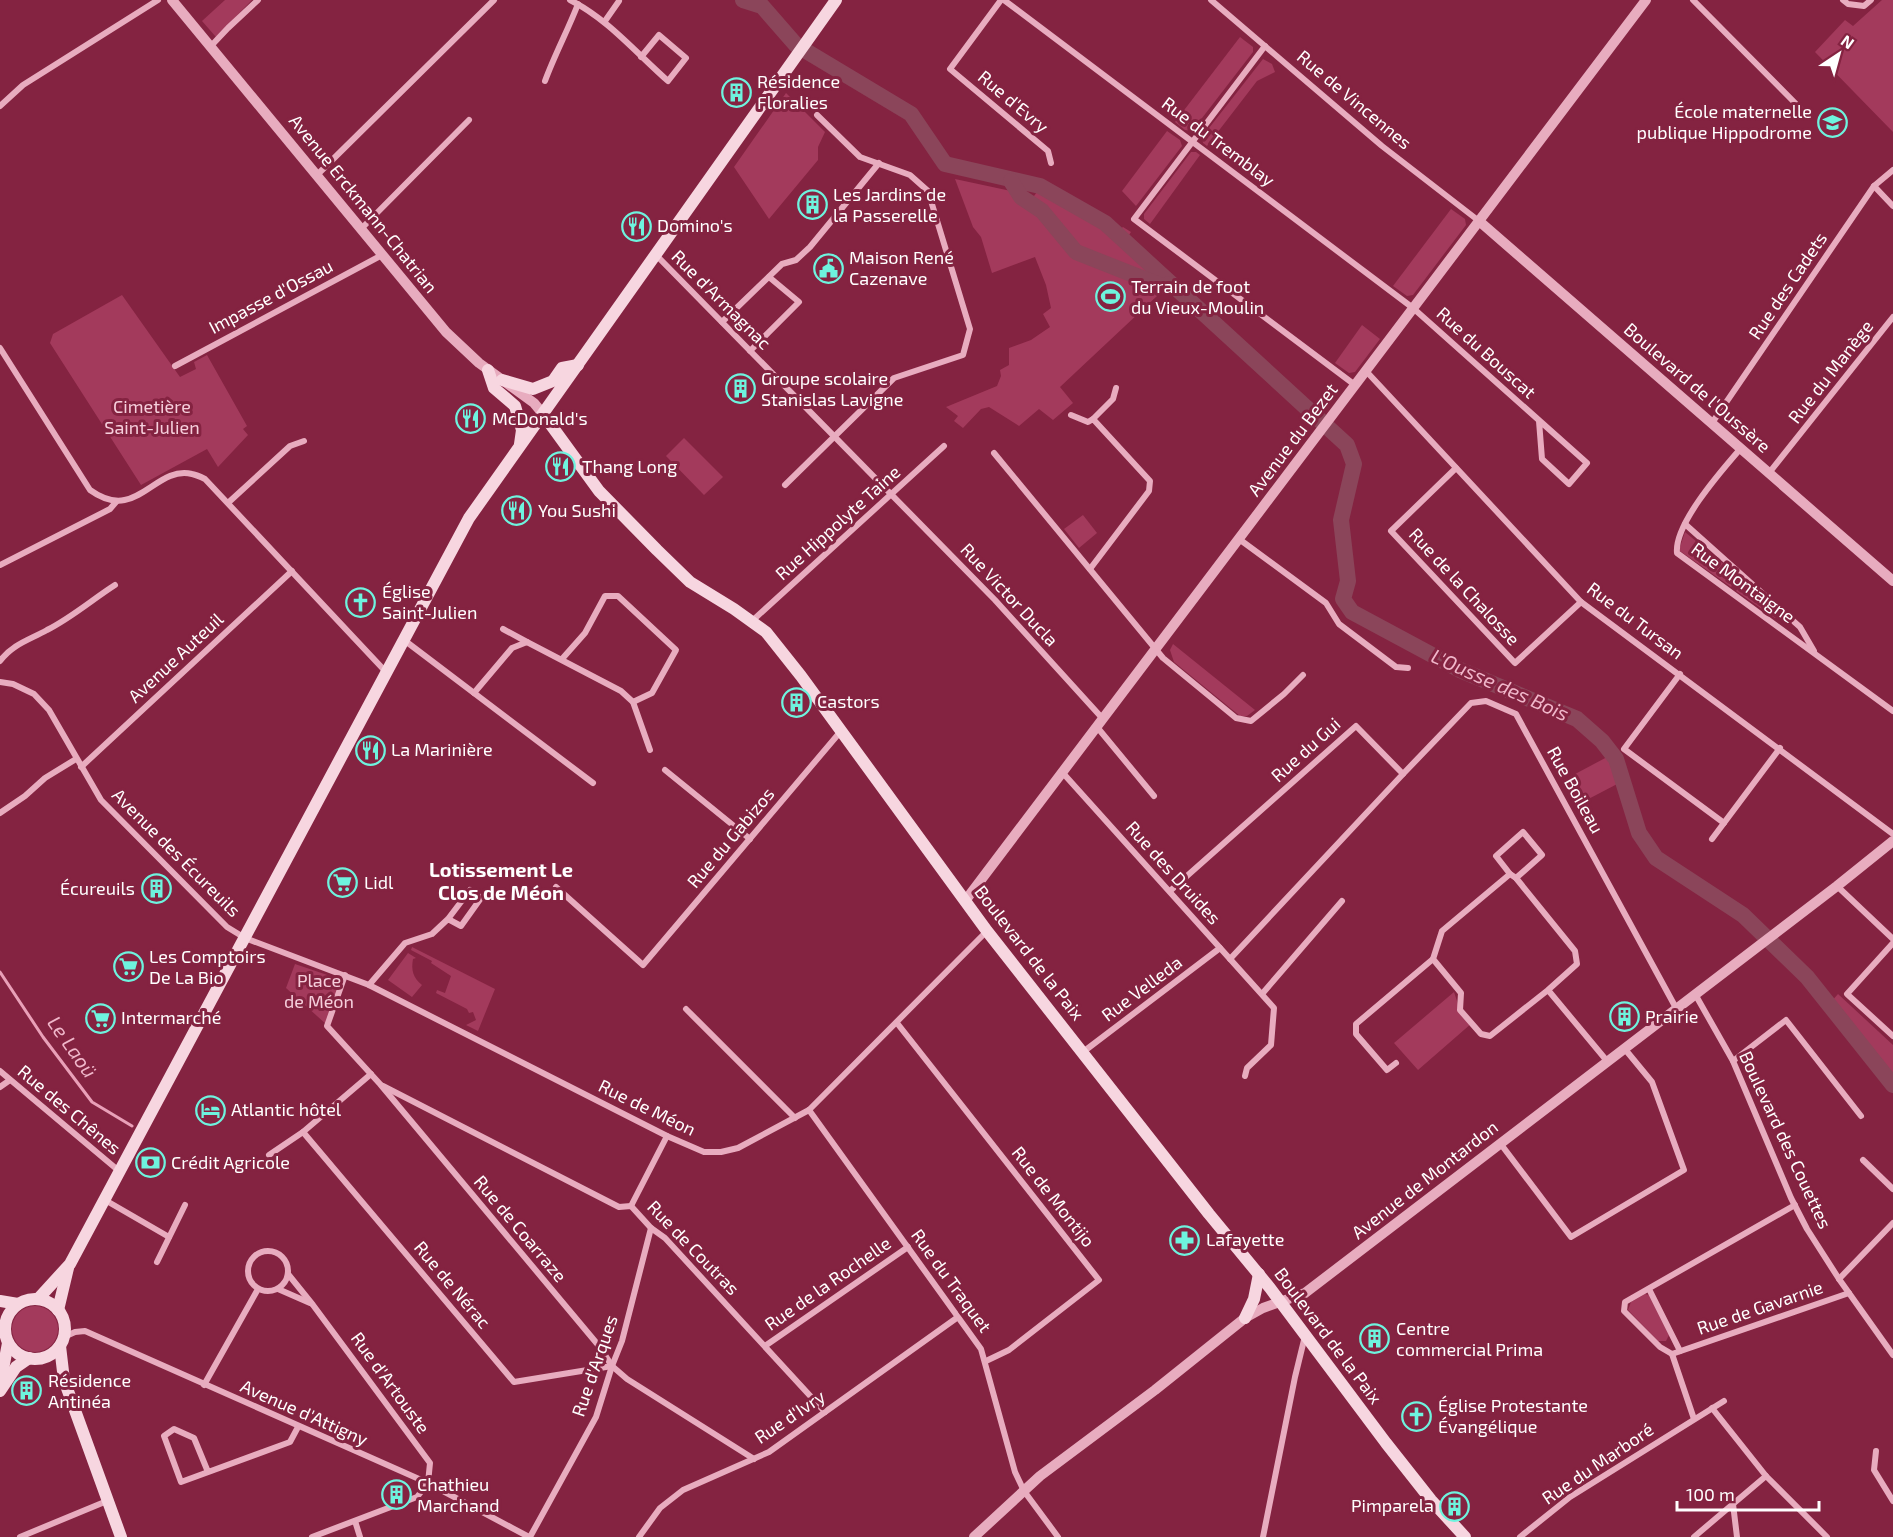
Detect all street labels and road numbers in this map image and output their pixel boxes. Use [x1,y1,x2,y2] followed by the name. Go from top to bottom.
[1293,45,1416,153] street label: Rue de Vincennes
[974,65,1054,137] street label: Rue d'Evry
[1158,92,1280,191] street label: Rue du Tremblay
[285,110,443,297] street label: Avenue Erckmann-Chatrian
[1743,228,1831,343] street label: Rue des Cadets
[667,245,776,354] street label: Rue d'Armagnac
[205,254,336,338] street label: Impasse d'Ossau
[1432,302,1541,403] street label: Rue du Bouscat
[1783,315,1877,427] street label: Rue du Manège
[1620,318,1775,457] street label: Boulevard de l'Oussère
[1243,379,1342,500] street label: Avenue du Bezet
[770,460,904,584] street label: Rue Hippolyte Taine
[1405,523,1525,650] street label: Rue de la Chalosse
[1687,537,1800,627] street label: Rue Montaigne
[956,538,1063,650] street label: Rue Victor Ducla
[1583,577,1688,664] street label: Rue du Tursan
[123,607,228,707] street label: Avenue Auteuil
[1266,712,1345,786] street label: Rue du Gui
[1543,742,1609,837] street label: Rue Boileau
[682,783,779,892] street label: Rue du Gabizos
[108,784,245,921] street label: Avenue des Écureuils
[1122,816,1226,928] street label: Rue des Druides
[970,881,1090,1025] street label: Boulevard de la Paix
[1097,951,1186,1026] street label: Rue Velleda
[1735,1047,1837,1232] street label: Boulevard des Couettes
[14,1060,126,1159] street label: Rue des Chênes
[595,1074,700,1140] street label: Rue de Méon
[1347,1115,1502,1243] street label: Avenue de Montardon
[1008,1142,1100,1251] street label: Rue de Montijo
[470,1171,572,1286] street label: Rue de Coarraze
[643,1195,744,1299] street label: Rue de Coutras
[907,1225,997,1336] street label: Rue du Traquet
[760,1231,895,1335] street label: Rue de la Rochelle
[410,1236,496,1333] street label: Rue de Nérac
[1270,1263,1388,1408] street label: Boulevard de la Paix
[1694,1275,1825,1339] street label: Rue de Gavarnie
[566,1312,622,1419] street label: Rue d'Arques
[347,1327,435,1437] street label: Rue d'Artouste
[237,1374,372,1450] street label: Avenue d'Attigny
[750,1384,829,1448] street label: Rue d'Ivry
[1538,1418,1657,1509] street label: Rue du Marboré

